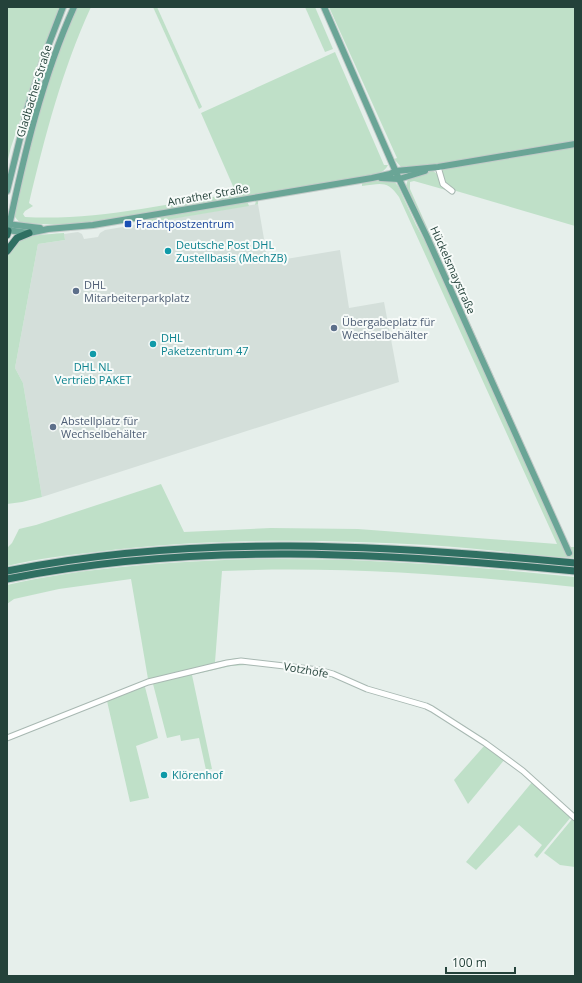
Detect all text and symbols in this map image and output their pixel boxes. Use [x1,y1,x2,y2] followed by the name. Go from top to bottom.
[12,43,55,139] street label: Gladbacher Straße
[166,180,250,209] street label: Anrather Straße
[136,216,234,231] place label: Frachtpostzentrum
[123,219,133,229] marker: Frachtpostzentrum
[427,223,480,316] street label: Hückelsmaystraße
[176,237,287,265] place label: Deutsche Post DHL Zustellbasis (MechZB)
[163,246,173,256] marker: Deutsche Post DHL Zustellbasis (MechZB)
[84,277,189,305] place label: DHL Mitarbeiterparkplatz
[71,286,81,296] marker: DHL Mitarbeiterparkplatz
[342,314,435,342] place label: Übergabeplatz für Wechselbehälter
[329,323,339,333] marker: Übergabeplatz für Wechselbehälter
[161,330,248,358] place label: DHL Paketzentrum 47
[148,339,158,349] marker: DHL Paketzentrum 47
[88,349,98,359] marker: DHL NL Vertrieb PAKET
[55,359,131,387] place label: DHL NL Vertrieb PAKET
[61,413,147,441] place label: Abstellplatz für Wechselbehälter
[48,422,58,432] marker: Abstellplatz für Wechselbehälter
[282,658,330,681] street label: Votzhöfe
[172,767,224,782] place label: Klörenhof
[159,770,169,780] marker: Klörenhof
[446,949,515,975] scale bar
[452,954,487,971] text: 100 m

